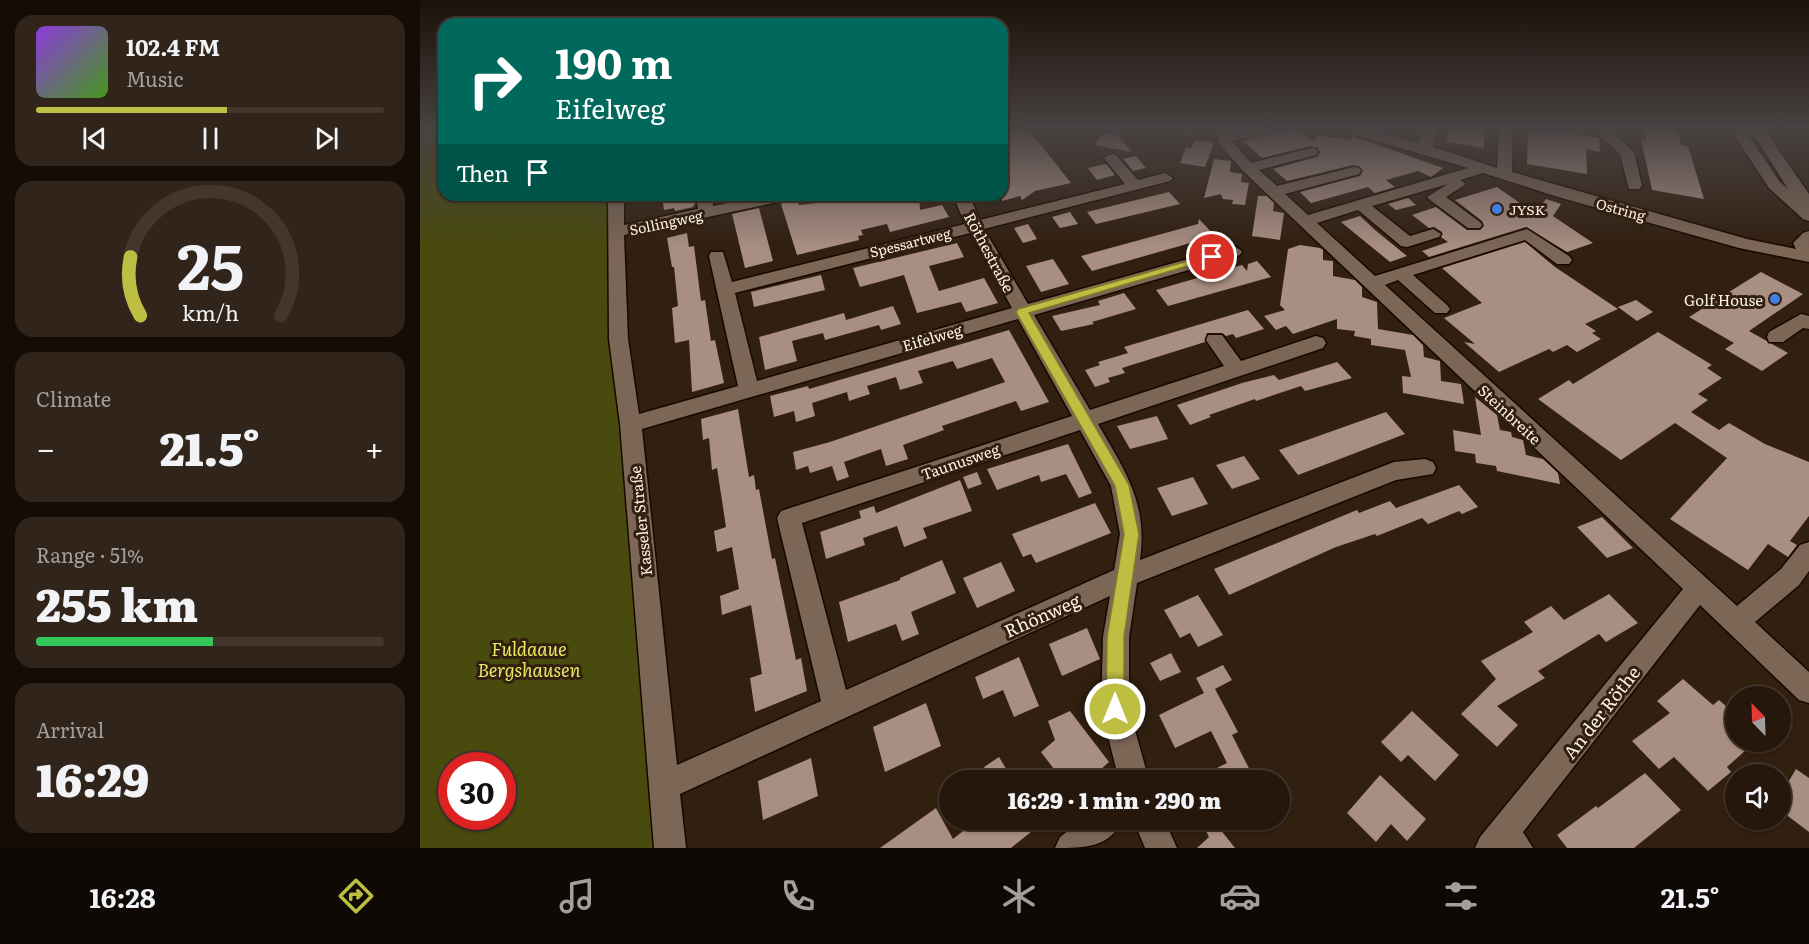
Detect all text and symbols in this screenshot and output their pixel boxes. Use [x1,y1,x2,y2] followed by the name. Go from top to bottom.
[126,30,220,63] text: 102.4 FM
[555,30,673,92] text: 190 m
[456,42,534,120] icon: right
[126,63,183,93] text: Music
[555,87,666,127] text: Eifelweg
[78,122,111,155] icon: previous
[194,122,227,155] icon: pause
[310,122,343,155] icon: next
[456,156,509,189] text: Then
[521,156,554,189] icon: arrive
[1594,193,1648,225] street label: Ostring
[1509,199,1546,219] place label: JYSK
[1490,202,1504,216] marker: JYSK
[628,204,705,240] street label: Sollingweg
[959,208,1021,296] street label: Röthestraße
[176,217,244,309] text: 25
[867,222,953,262] street label: Spessartweg
[1186,231,1237,282] pin
[1195,240,1228,273] icon: arrive
[1684,288,1763,311] place label: Golf House
[1768,292,1782,306] marker: Golf House
[181,296,239,328] text: km/h
[899,317,965,357] street label: Eifelweg
[1473,379,1547,450] street label: Steinbreite
[36,383,111,413] text: Climate
[160,413,260,480] text: 21.5°
[36,422,55,471] text: −
[365,422,384,471] text: +
[918,437,1003,485] street label: Taunusweg
[623,465,657,577] street label: Kasseler Straße
[36,539,144,569] text: Range · 51%
[36,569,198,636] text: 255 km
[1000,586,1085,644] street label: Rhönweg
[478,635,581,683] park label: Fuldaaue Bergshausen
[1556,660,1646,764] street label: An der Röthe
[1083,677,1147,741] position arrow
[1725,686,1791,752] north arrow
[1725,686,1791,830] map controls
[36,714,104,744] text: Arrival
[36,744,149,811] text: 16:29
[438,752,516,830] speed limit sign: 30
[1725,764,1791,830] button: sound
[1008,783,1221,816] text: 16:29 · 1 min · 290 m
[335,875,377,917] icon: directions
[556,875,598,917] icon: music
[777,875,819,917] icon: phone
[998,875,1040,917] icon: climate
[1219,875,1261,917] icon: car
[1440,875,1482,917] icon: filters
[90,876,156,916] text: 16:28
[1661,876,1719,916] text: 21.5°

